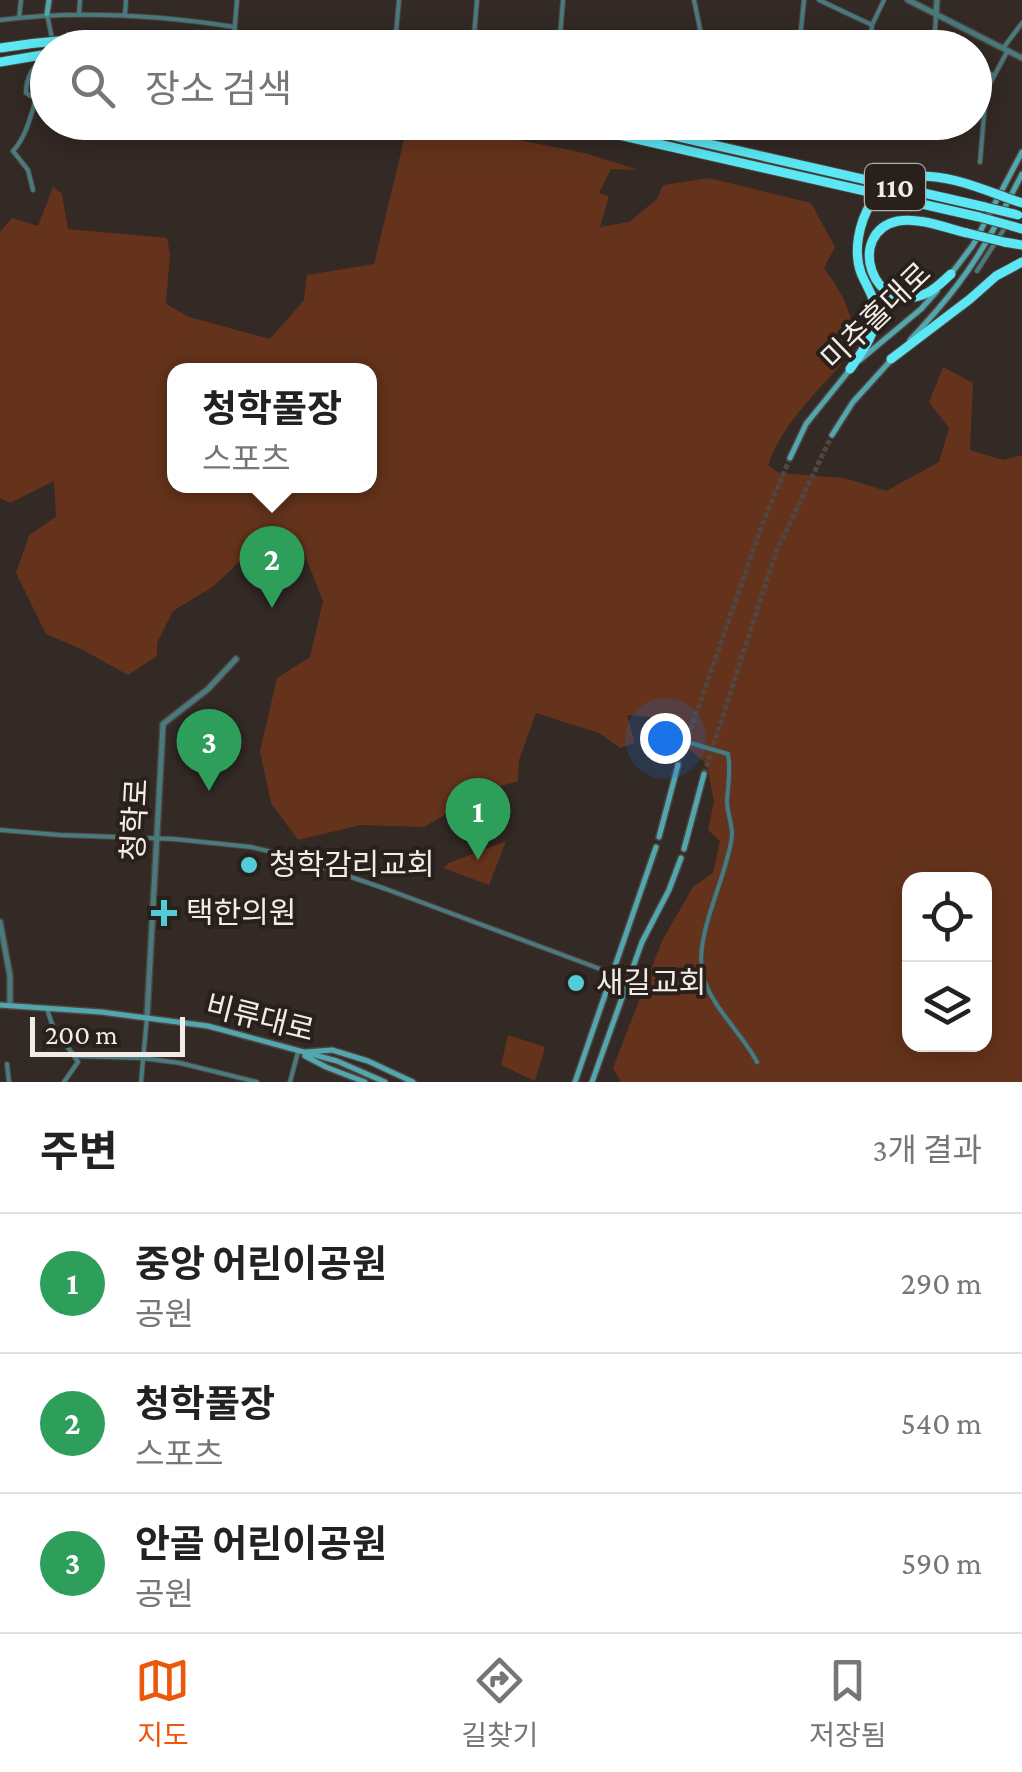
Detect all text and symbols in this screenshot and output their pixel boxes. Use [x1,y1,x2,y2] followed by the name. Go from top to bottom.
[30,30,992,140] search box
[65,58,120,113] icon: search
[145,68,292,110] text: 장소 검색
[865,164,925,210] road number: 110
[815,256,937,375] street label: 미추홀대로
[167,363,377,493] popup
[202,388,342,430] text: 청학풀장
[202,441,290,477] text: 스포츠
[240,526,304,608] pin: 2
[176,708,242,791] pin: 3
[640,713,691,764] your location
[116,778,153,862] street label: 청학로
[446,778,510,860] pin: 1
[269,848,435,881] place label: 청학감리교회
[238,854,260,876] marker: 청학감리교회
[902,872,992,1052] map controls
[902,872,992,962] button: locate
[186,896,296,929] place label: 택한의원
[151,900,177,926] marker: 택한의원
[902,962,992,1052] button: layers
[596,966,706,999] place label: 새길교회
[565,972,587,994] marker: 새길교회
[203,988,318,1047] street label: 비류대로
[30,1012,185,1056] scale bar
[45,1019,118,1050] text: 200 m
[40,1128,117,1175] text: 주변
[872,1132,982,1168] text: 3개 결과
[135,1243,387,1285] text: 중앙 어린이공원
[67,1265,78,1301] text: 1
[901,1265,982,1301] text: 290 m
[135,1296,194,1332] text: 공원
[135,1383,275,1425] text: 청학풀장
[64,1405,81,1441] text: 2
[901,1405,982,1441] text: 540 m
[135,1436,223,1472] text: 스포츠
[135,1523,387,1565] text: 안골 어린이공원
[65,1545,80,1581] text: 3
[901,1545,982,1581] text: 590 m
[135,1576,194,1612] text: 공원
[135,1653,190,1753] tab: 지도
[461,1653,539,1753] tab: 길찾기
[809,1653,887,1753] tab: 저장됨

